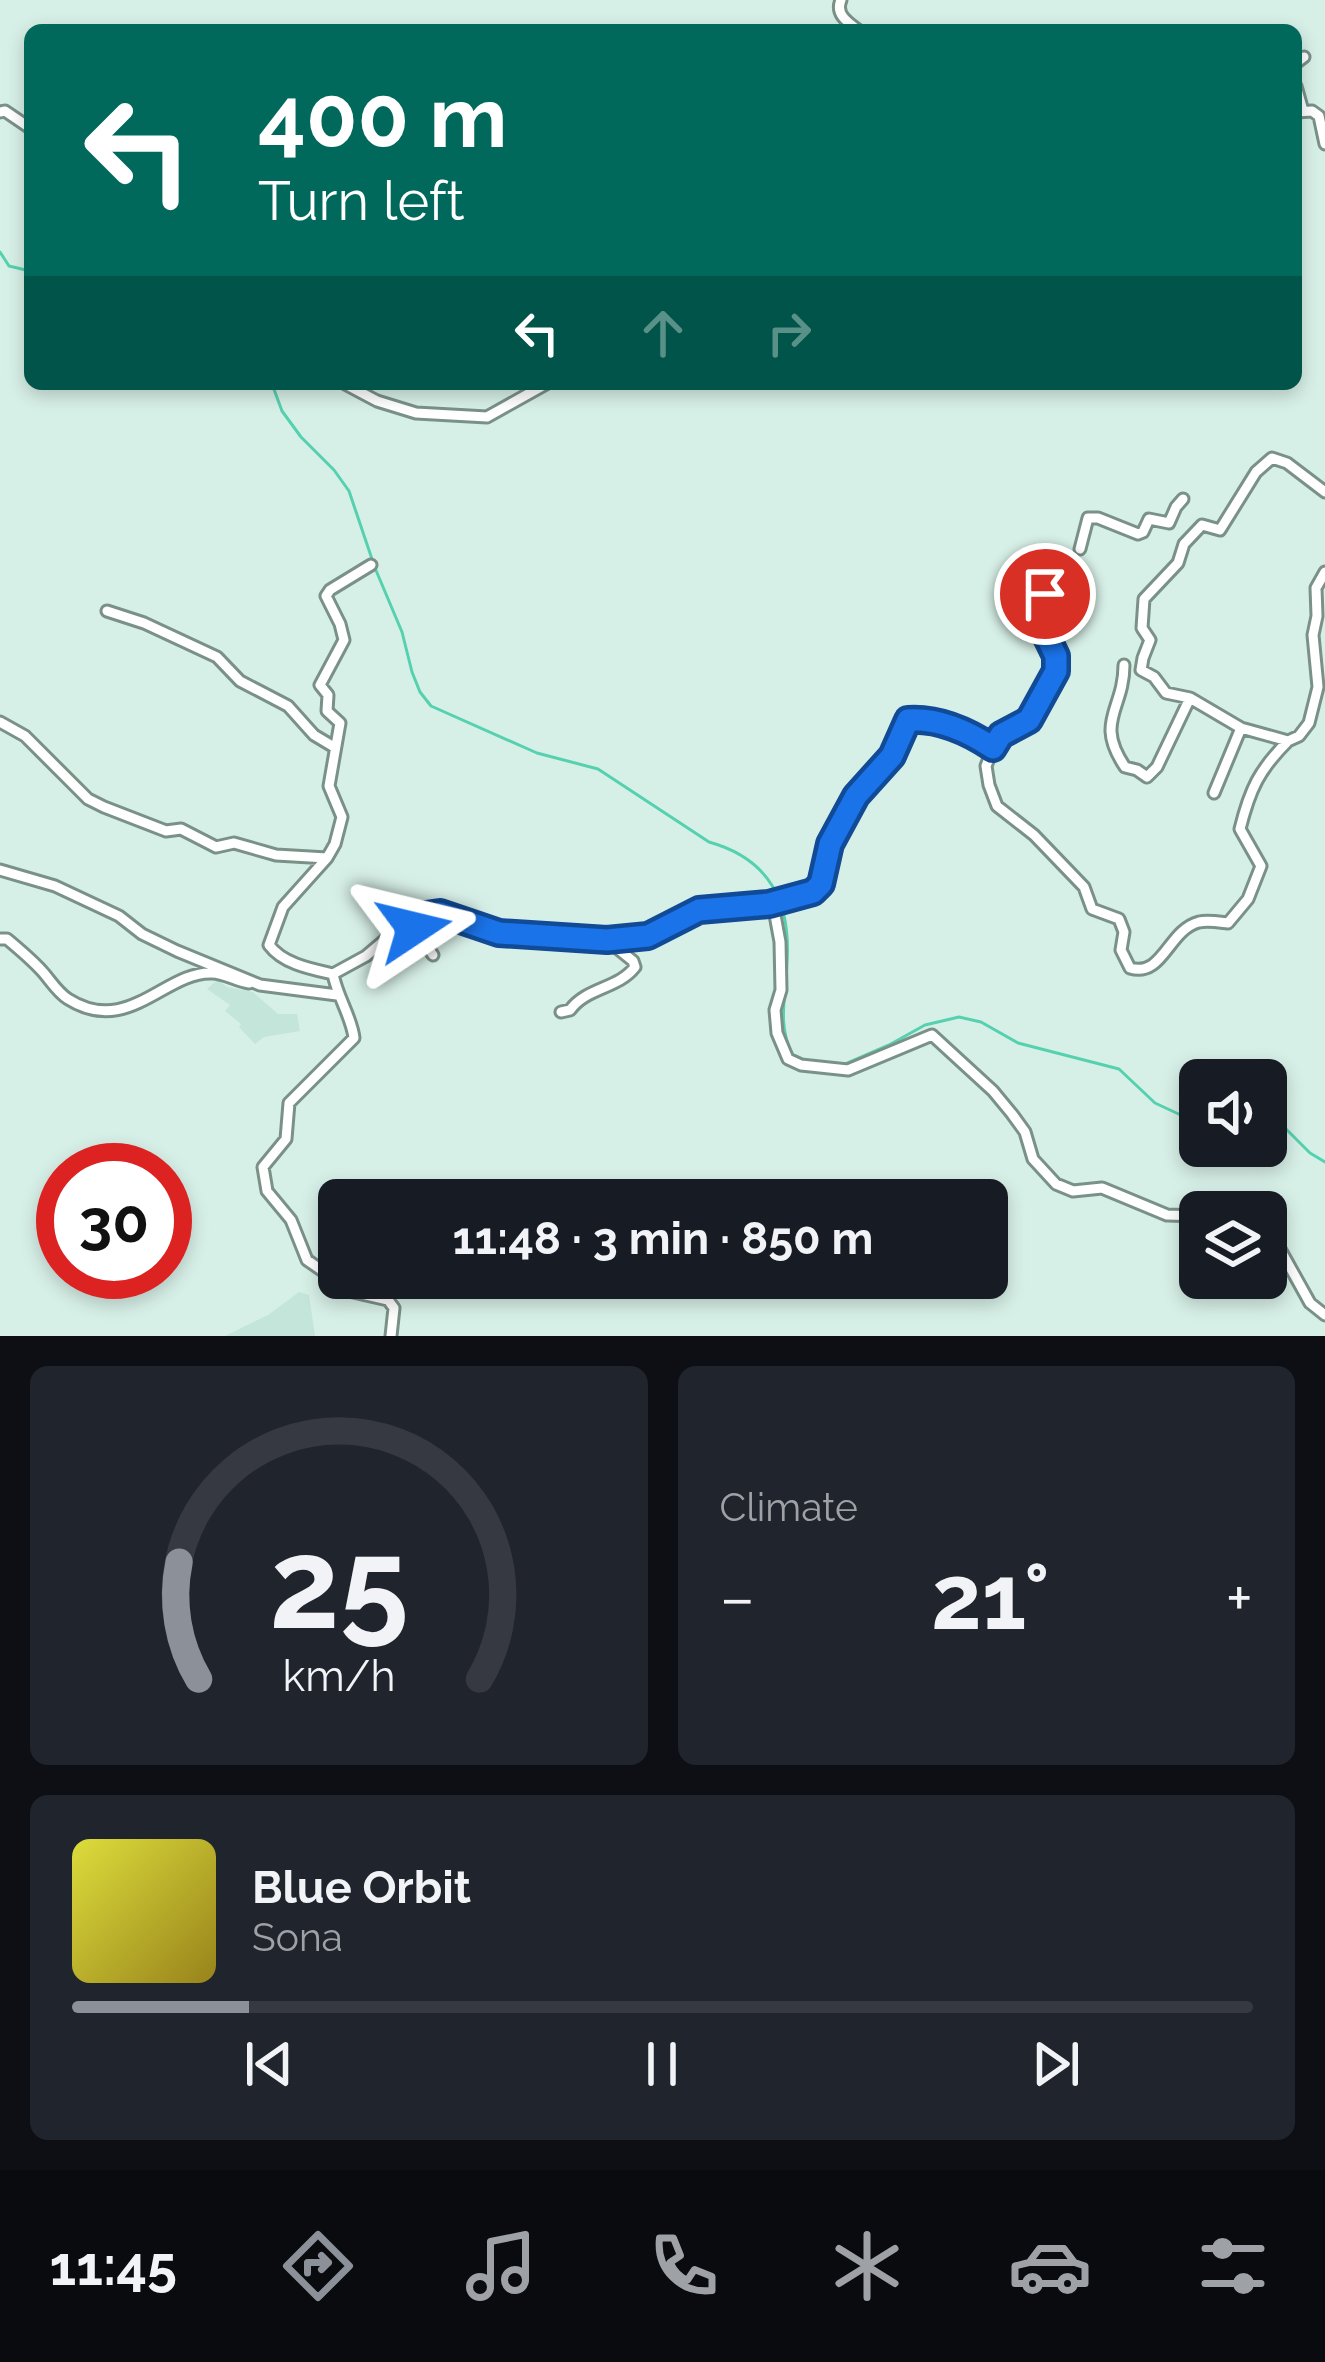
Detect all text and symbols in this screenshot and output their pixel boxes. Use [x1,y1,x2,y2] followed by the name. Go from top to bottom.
[258,68,507,167] text: 400 m
[60,72,216,228] icon: left
[258,169,465,233] text: Turn left
[504,300,570,366] icon: left
[630,300,696,366] icon: ahead
[756,300,822,366] icon: right
[994,543,1096,645] pin
[1012,561,1078,627] icon: arrive
[351,865,477,991] position arrow
[1179,1059,1287,1299] map controls
[1179,1059,1287,1167] button: sound
[36,1143,192,1299] speed limit sign: 30
[1179,1191,1287,1299] button: layers
[453,1212,873,1265] text: 11:48 · 3 min · 850 m
[720,1484,858,1530] text: Climate
[269,1511,409,1657] text: 25
[931,1544,1050,1650] text: 21°
[720,1559,755,1636] text: −
[1226,1559,1253,1636] text: +
[282,1650,395,1700] text: km/h
[252,1861,471,1914] text: Blue Orbit
[252,1914,343,1960] text: Sona
[236,2031,302,2097] icon: previous
[629,2031,695,2097] icon: pause
[1023,2031,1089,2097] icon: next
[276,2224,360,2308] icon: directions
[459,2224,543,2308] icon: music
[642,2224,726,2308] icon: phone
[825,2224,909,2308] icon: climate
[1008,2224,1092,2308] icon: car
[1191,2224,1275,2308] icon: filters
[50,2234,177,2298] text: 11:45

